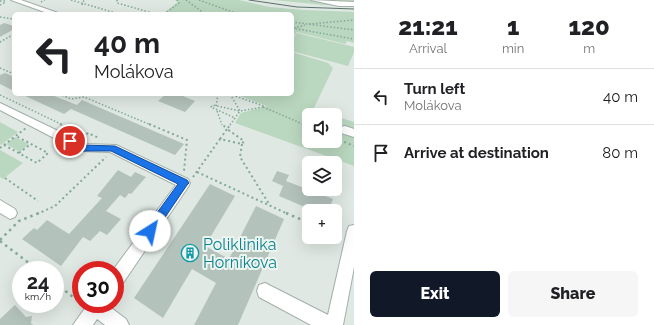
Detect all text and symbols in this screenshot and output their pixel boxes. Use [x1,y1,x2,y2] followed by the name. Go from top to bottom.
[398,12,458,41] text: 21:21
[507,12,519,41] text: 1
[569,12,610,41] text: 120
[94,27,160,60] text: 40 m
[28,28,80,80] icon: left
[409,41,447,56] text: Arrival
[502,41,524,56] text: min
[583,41,595,56] text: m
[94,61,174,82] text: Molákova
[404,80,465,98] text: Turn left
[370,86,392,108] icon: left
[603,88,638,106] text: 40 m
[404,98,462,113] text: Molákova
[302,108,342,244] map controls
[302,108,342,148] button: sound
[53,124,87,158] pin
[59,130,81,152] icon: arrive
[370,142,392,164] icon: arrive
[404,144,549,162] text: Arrive at destination
[602,144,638,162] text: 80 m
[302,156,342,196] button: layers
[302,204,342,244] button: +
[129,210,171,252] position arrow
[203,235,277,272] place label: Poliklinika Horníkova
[180,243,200,263] building icon: Poliklinika Horníkova
[72,261,124,313] speed limit sign: 30
[27,270,49,294] text: 24
[370,271,500,317] button: Exit
[508,271,638,317] button: Share
[25,291,51,302] text: km/h

